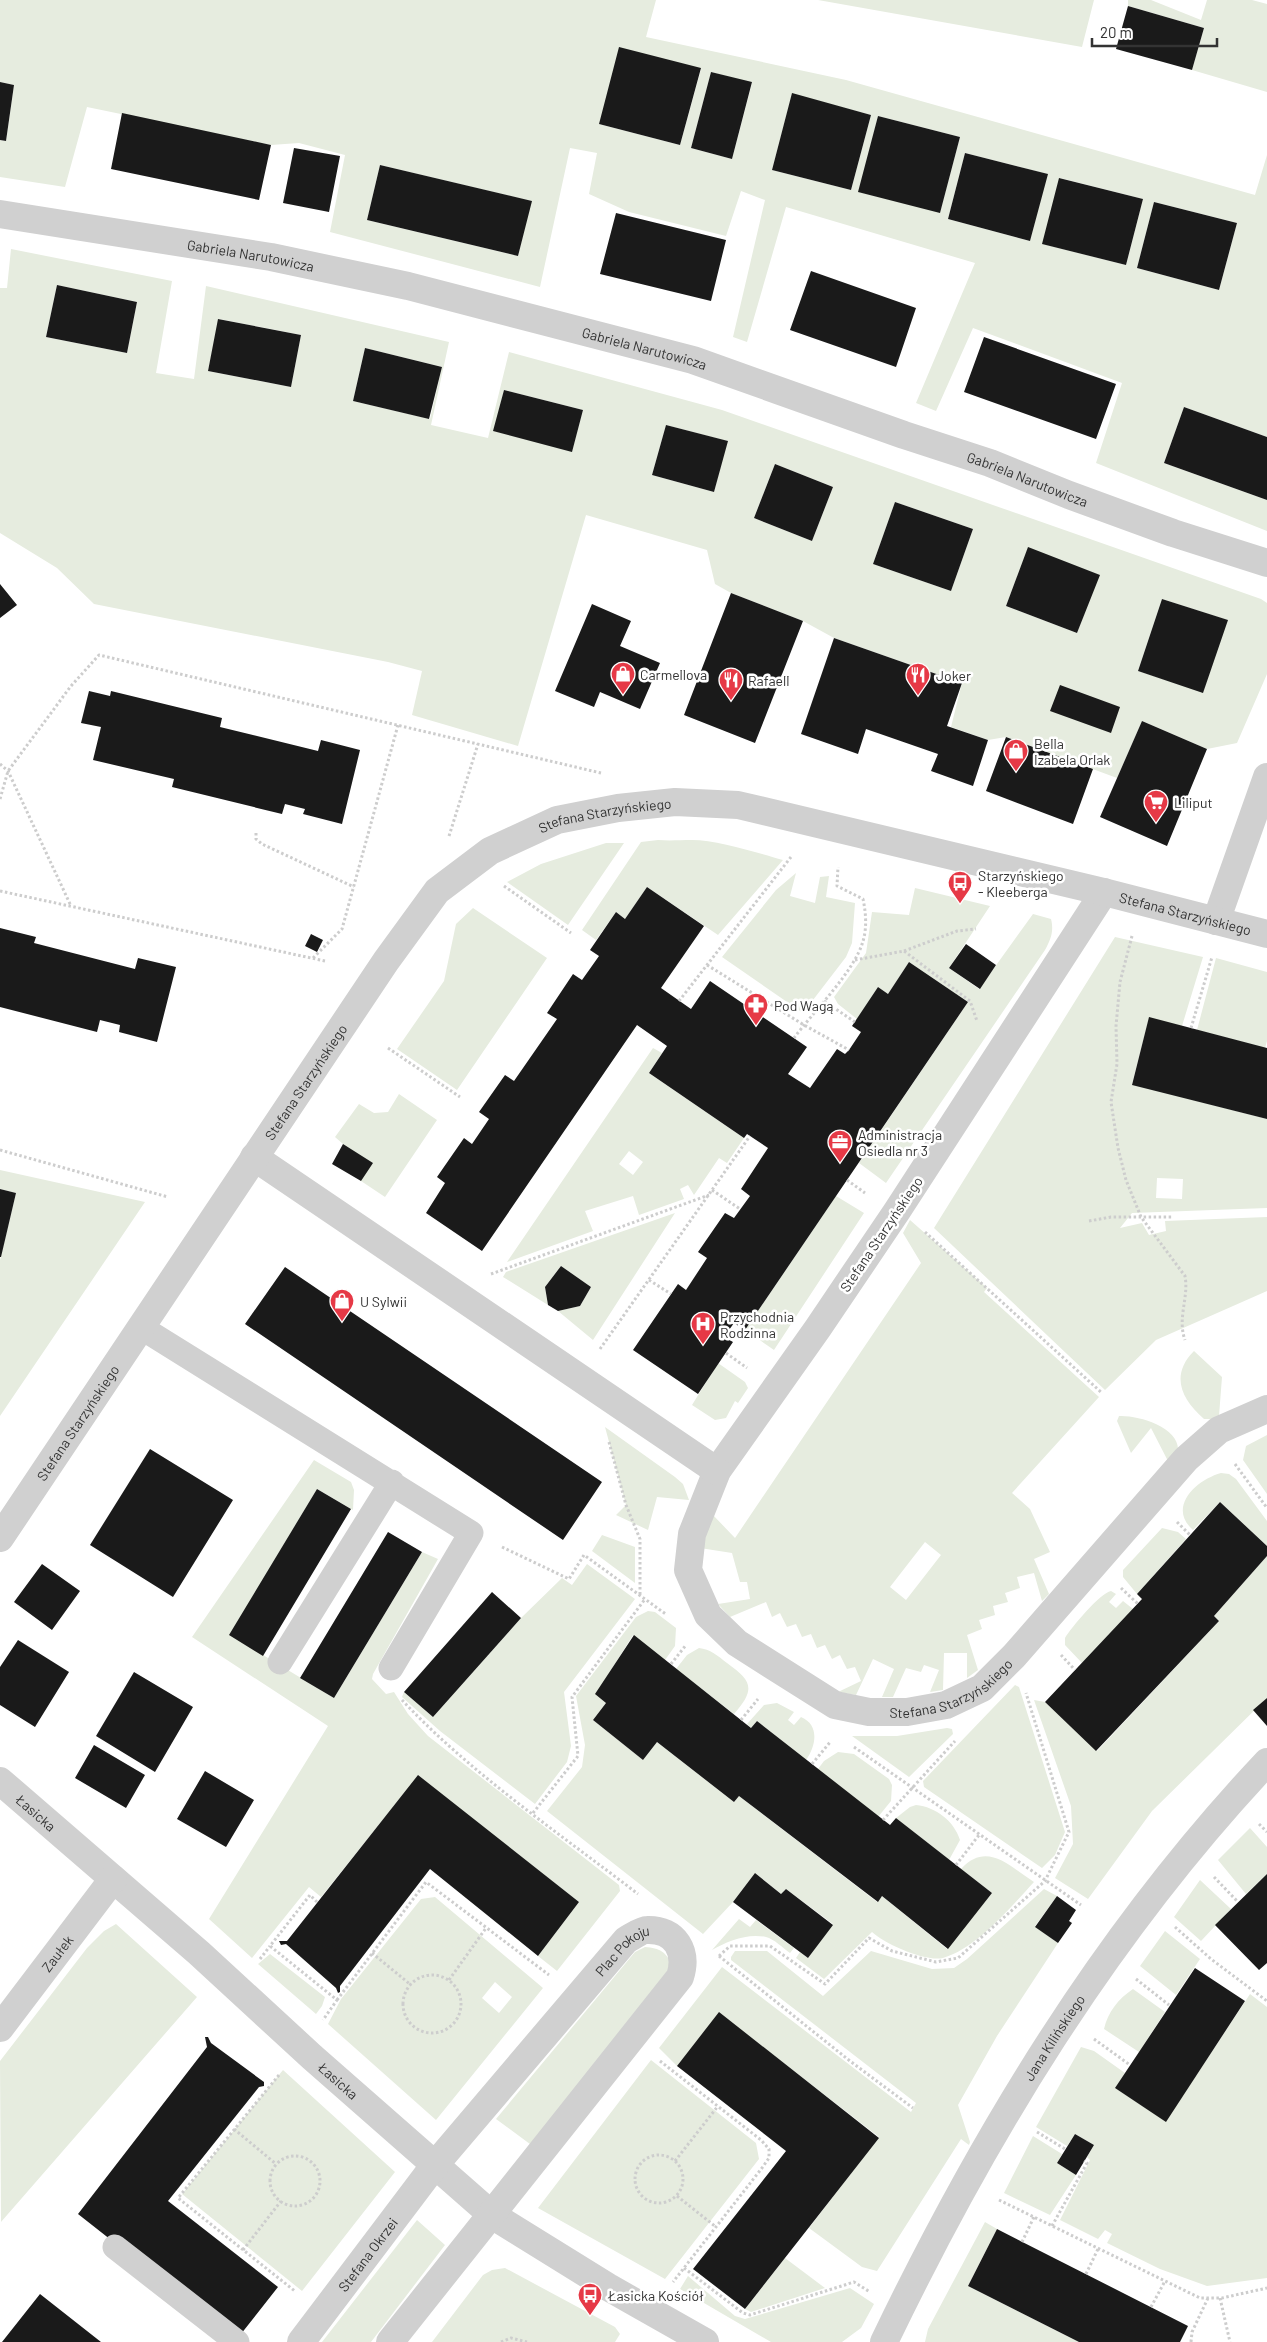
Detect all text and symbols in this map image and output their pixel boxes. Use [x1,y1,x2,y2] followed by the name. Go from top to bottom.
[1092,15,1217,47] scale bar
[1100,23,1132,41] text: 20 m
[186,235,316,274] street label: Gabriela Narutowicza
[580,323,709,373] street label: Gabriela Narutowicza
[965,448,1091,510] street label: Gabriela Narutowicza
[610,661,636,695] shop icon: Carmellova
[905,662,931,696] restaurant icon: Joker
[640,666,707,683] place label: Carmellova
[718,667,744,701] restaurant icon: Rafaell
[936,667,971,684] place label: Joker
[748,672,789,689] place label: Rafaell
[1034,735,1110,768] place label: Bella Izabela Orlak
[1003,738,1029,772] shop icon: Bella Izabela Orlak
[1143,789,1169,823] supermarket icon: Liliput
[535,794,672,836] street label: Stefana Starzyńskiego
[1174,794,1213,811] place label: Liliput
[978,867,1064,900] place label: Starzyńskiego - Kleeberga
[947,870,973,904] bus stop icon: Starzyńskiego - Kleeberga
[1118,888,1253,938] street label: Stefana Starzyńskiego
[743,992,769,1026] pharmacy icon: Pod Wagą
[774,997,834,1014] place label: Pod Wagą
[260,1021,350,1143] street label: Stefana Starzyńskiego
[858,1126,942,1159] place label: Administracja Osiedla nr 3
[827,1129,853,1163] office icon: Administracja Osiedla nr 3
[836,1173,926,1295] street label: Stefana Starzyńskiego
[329,1288,355,1322] shop icon: U Sylwii
[360,1293,407,1310] place label: U Sylwii
[720,1308,794,1341] place label: Przychodnia Rodzinna
[690,1311,716,1345] hospital icon: Przychodnia Rodzinna
[33,1361,122,1484] street label: Stefana Starzyńskiego
[889,1655,1015,1721] street label: Stefana Starzyńskiego
[12,1790,60,1834] street label: Łasicka
[591,1921,651,1979] street label: Plac Pokoju
[37,1931,76,1975] street label: Zaułek
[1020,1991,1088,2083] street label: Jana Kilińskiego
[315,2058,362,2102] street label: Łasicka
[334,2214,401,2294] street label: Stefana Okrzei
[577,2282,603,2316] bus stop icon: Łasicka Kościół
[607,2287,704,2304] place label: Łasicka Kościół

